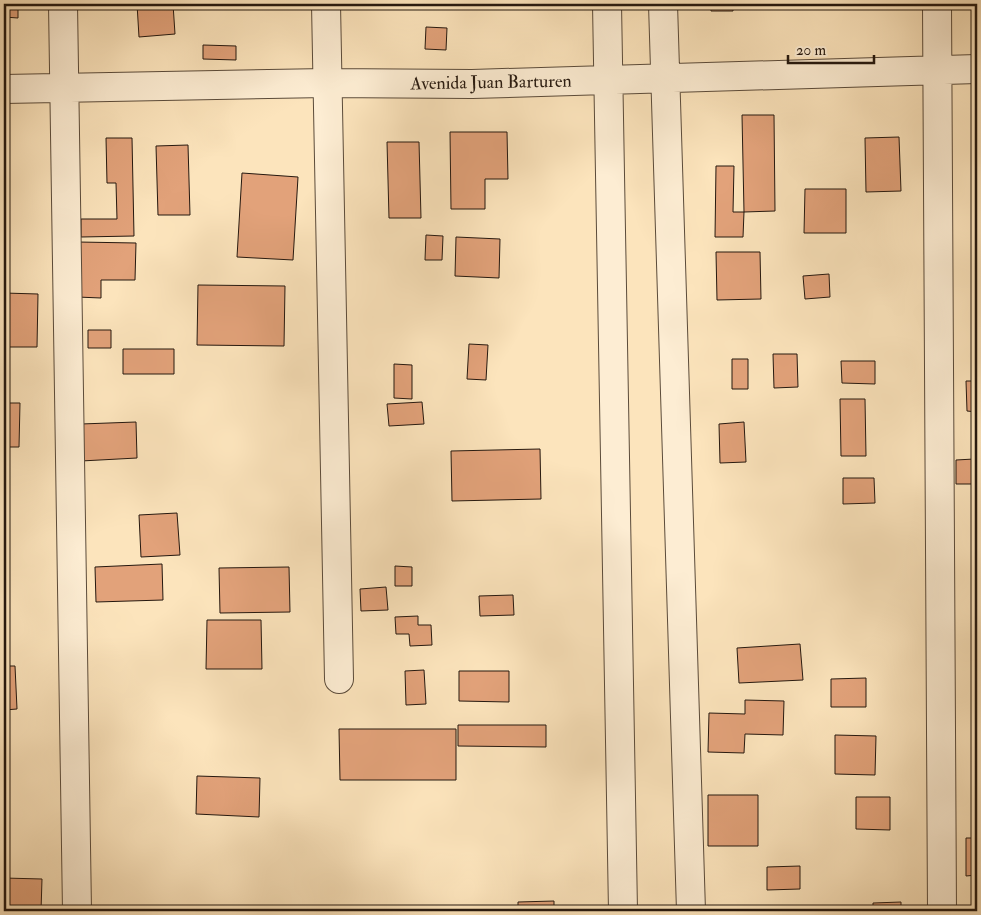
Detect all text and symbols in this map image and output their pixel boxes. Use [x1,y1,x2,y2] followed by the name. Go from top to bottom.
[788,32,875,64] scale bar
[796,41,826,60] text: 20 m
[409,70,572,95] street label: Avenida Juan Barturen

